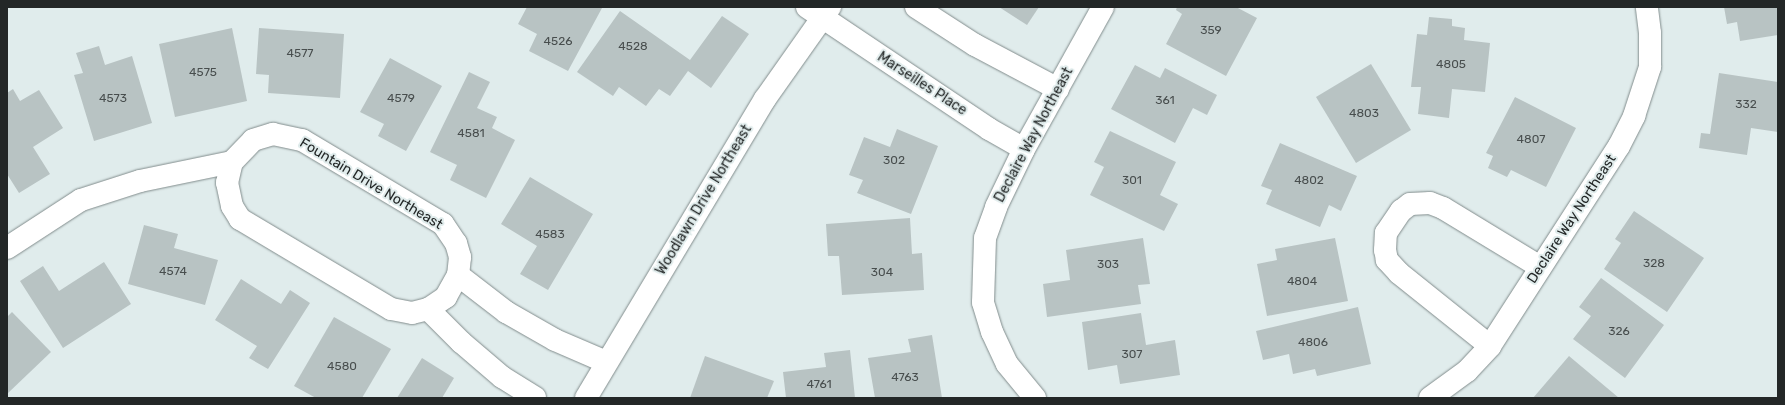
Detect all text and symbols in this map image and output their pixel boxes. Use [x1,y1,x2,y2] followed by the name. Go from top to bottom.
[1200,24,1222,38] house number: 359
[544,35,572,49] house number: 4526
[618,40,648,54] house number: 4528
[287,47,313,61] house number: 4577
[874,49,970,119] street label: Marseilles Place
[1436,58,1466,72] house number: 4805
[991,64,1077,206] street label: Declaire Way Northeast
[189,66,217,80] house number: 4575
[99,92,127,106] house number: 4573
[387,92,415,106] house number: 4579
[1155,94,1175,108] house number: 361
[1735,98,1757,112] house number: 332
[1349,107,1379,121] house number: 4803
[653,122,755,278] street label: Woodlawn Drive Northeast
[457,127,485,141] house number: 4581
[1517,133,1545,147] house number: 4807
[296,135,446,233] street label: Fountain Drive Northeast
[1524,151,1620,287] street label: Declaire Way Northeast
[883,154,905,168] house number: 302
[1122,174,1142,188] house number: 301
[1294,174,1324,188] house number: 4802
[535,228,565,242] house number: 4583
[1643,257,1665,271] house number: 328
[1097,258,1119,272] house number: 303
[159,265,187,279] house number: 4574
[871,266,893,280] house number: 304
[1287,275,1317,289] house number: 4804
[1608,325,1630,339] house number: 326
[1298,336,1328,350] house number: 4806
[1122,348,1142,362] house number: 307
[327,360,357,374] house number: 4580
[891,371,919,385] house number: 4763
[806,378,832,392] house number: 4761

